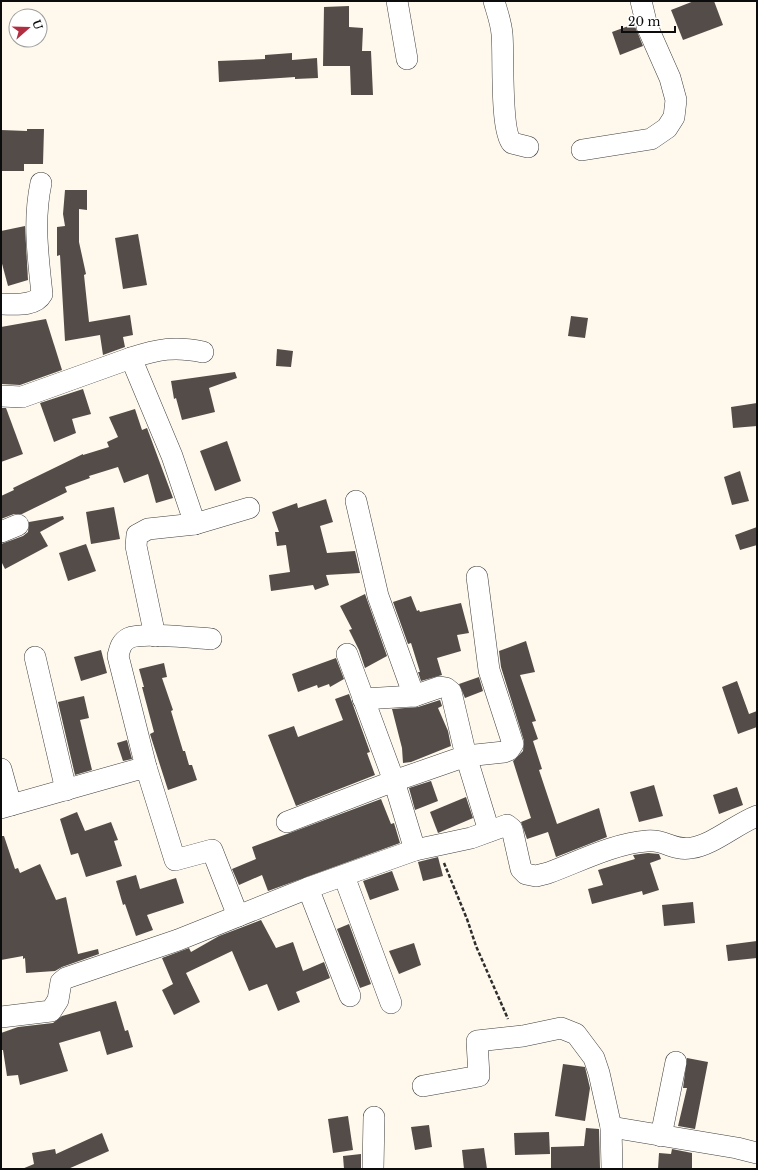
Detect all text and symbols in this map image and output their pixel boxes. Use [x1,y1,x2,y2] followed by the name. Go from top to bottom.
[8,8,48,48] north arrow
[622,8,675,34] scale bar
[628,14,660,29] text: 20 m
[29,18,46,32] text: U

